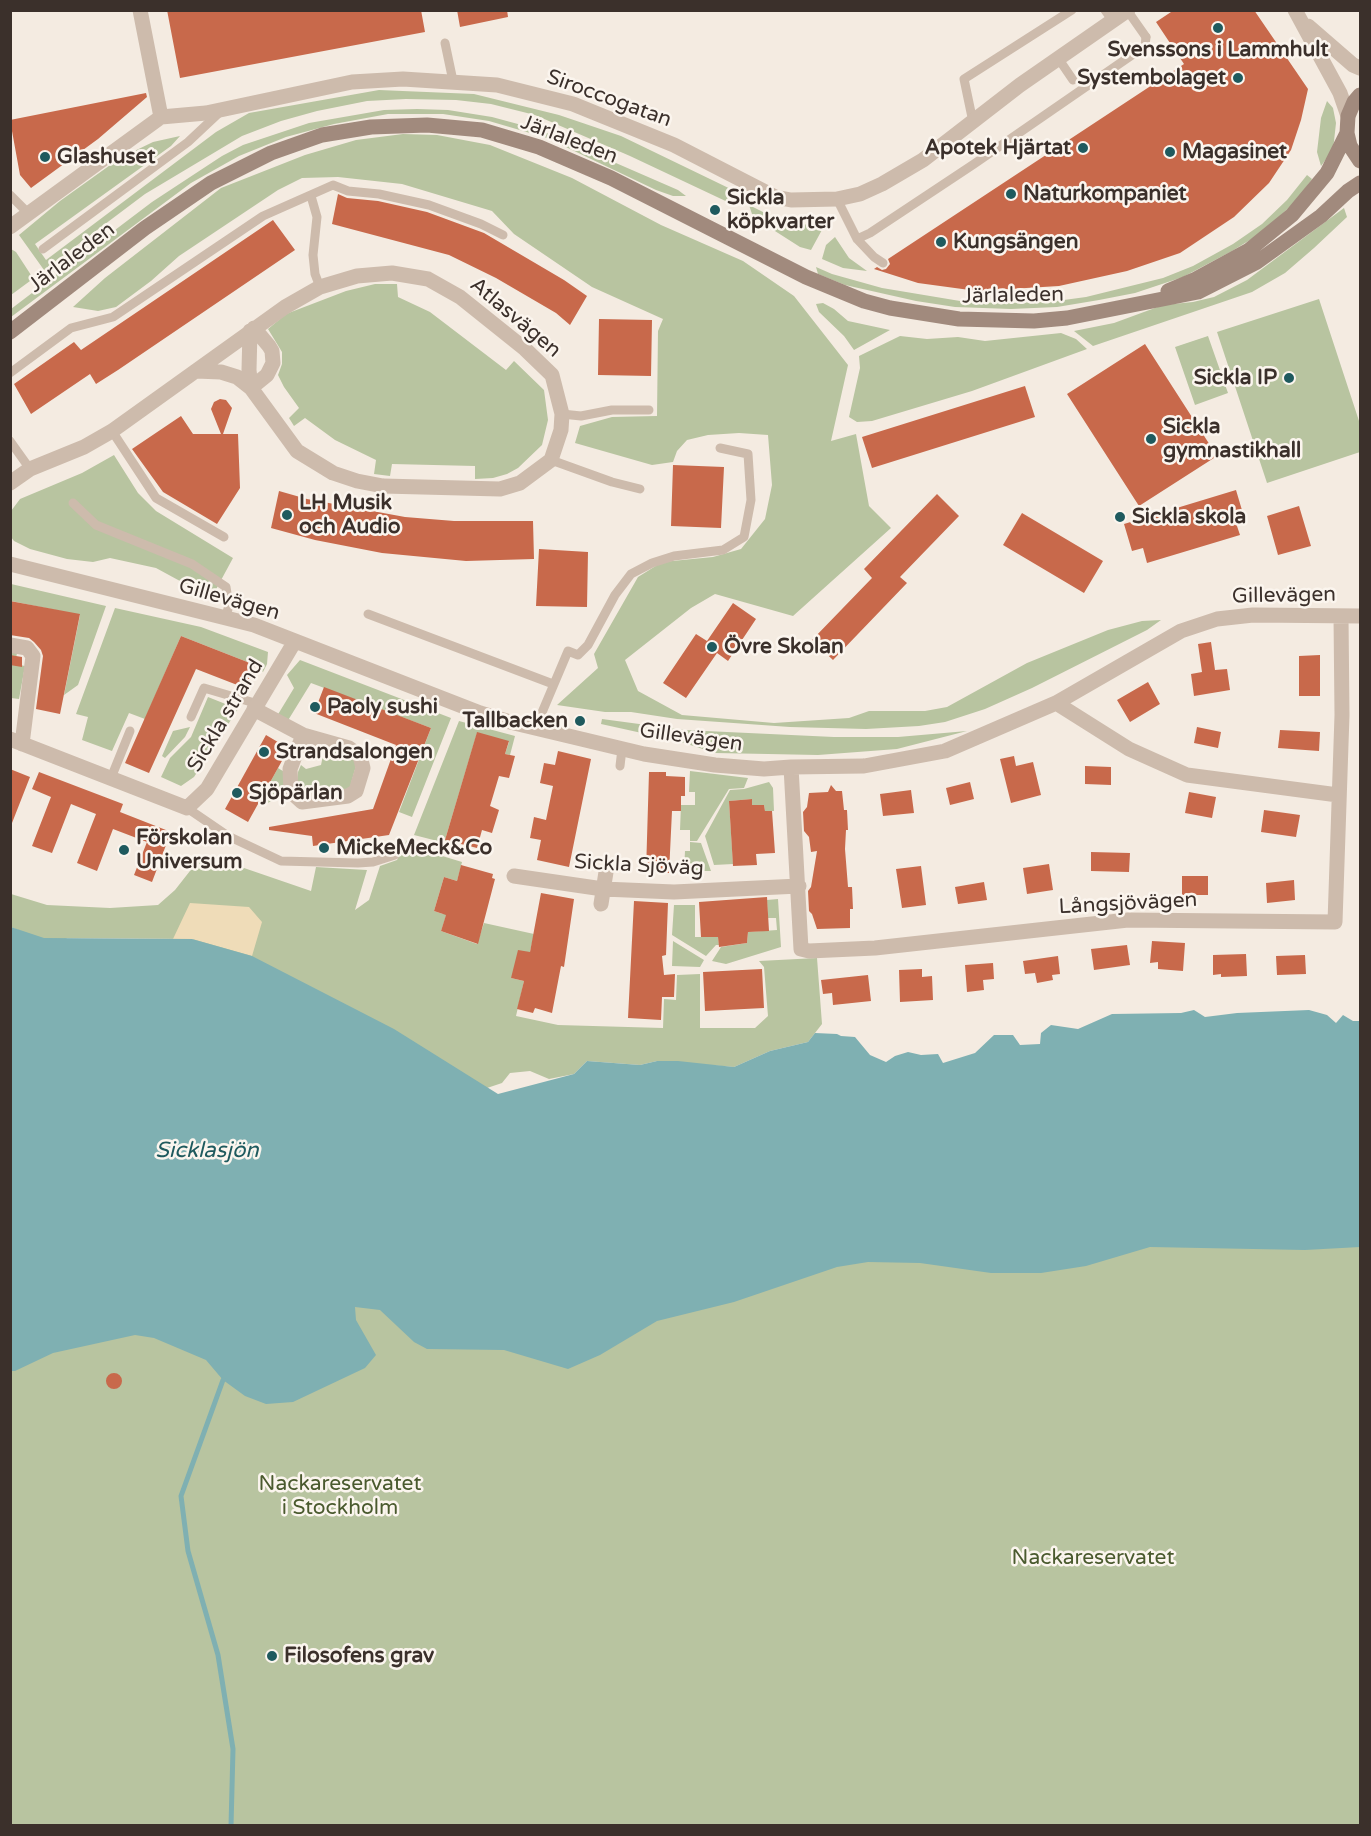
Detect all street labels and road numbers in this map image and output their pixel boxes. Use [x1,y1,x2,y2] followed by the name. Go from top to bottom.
[543,65,675,133] street label: Siroccogatan
[517,110,621,170] street label: Järlaleden
[24,217,120,299] street label: Järlaleden
[464,273,566,363] street label: Atlasvägen
[962,283,1064,309] street label: Järlaleden
[175,574,283,626] street label: Gillevägen
[1232,582,1336,610] street label: Gillevägen
[182,655,270,777] street label: Sickla strand
[638,718,744,758] street label: Gillevägen
[573,850,705,882] street label: Sickla Sjöväg
[1058,888,1198,920] street label: Långsjövägen

